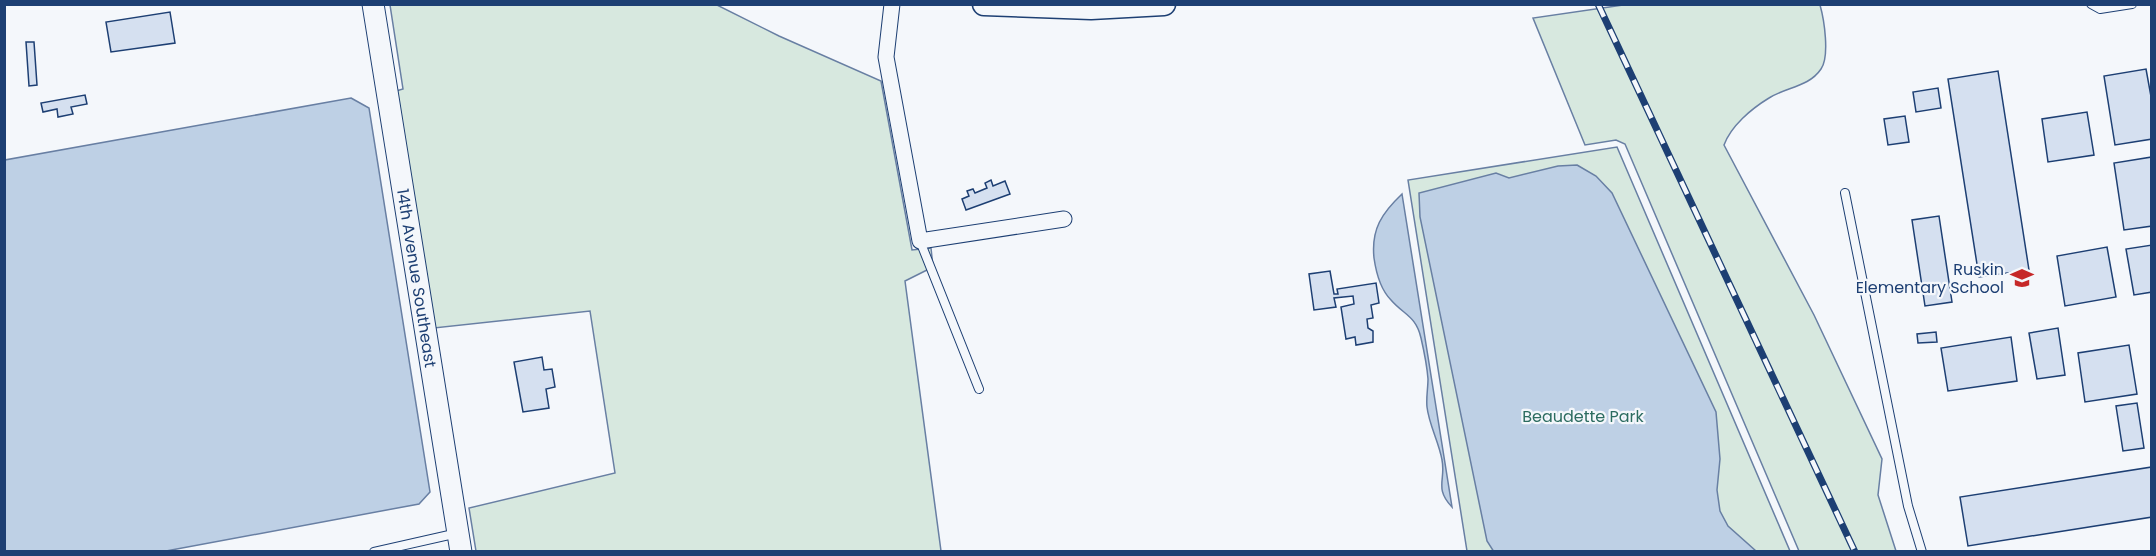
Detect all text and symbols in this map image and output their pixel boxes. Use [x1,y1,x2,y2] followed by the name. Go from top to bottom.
[391,187,442,369] street label: 14th Avenue Southeast
[1856,258,2004,299] place label: Ruskin Elementary School
[2009,265,2035,291] school or university icon: Ruskin Elementary School
[1522,405,1645,428] park label: Beaudette Park

